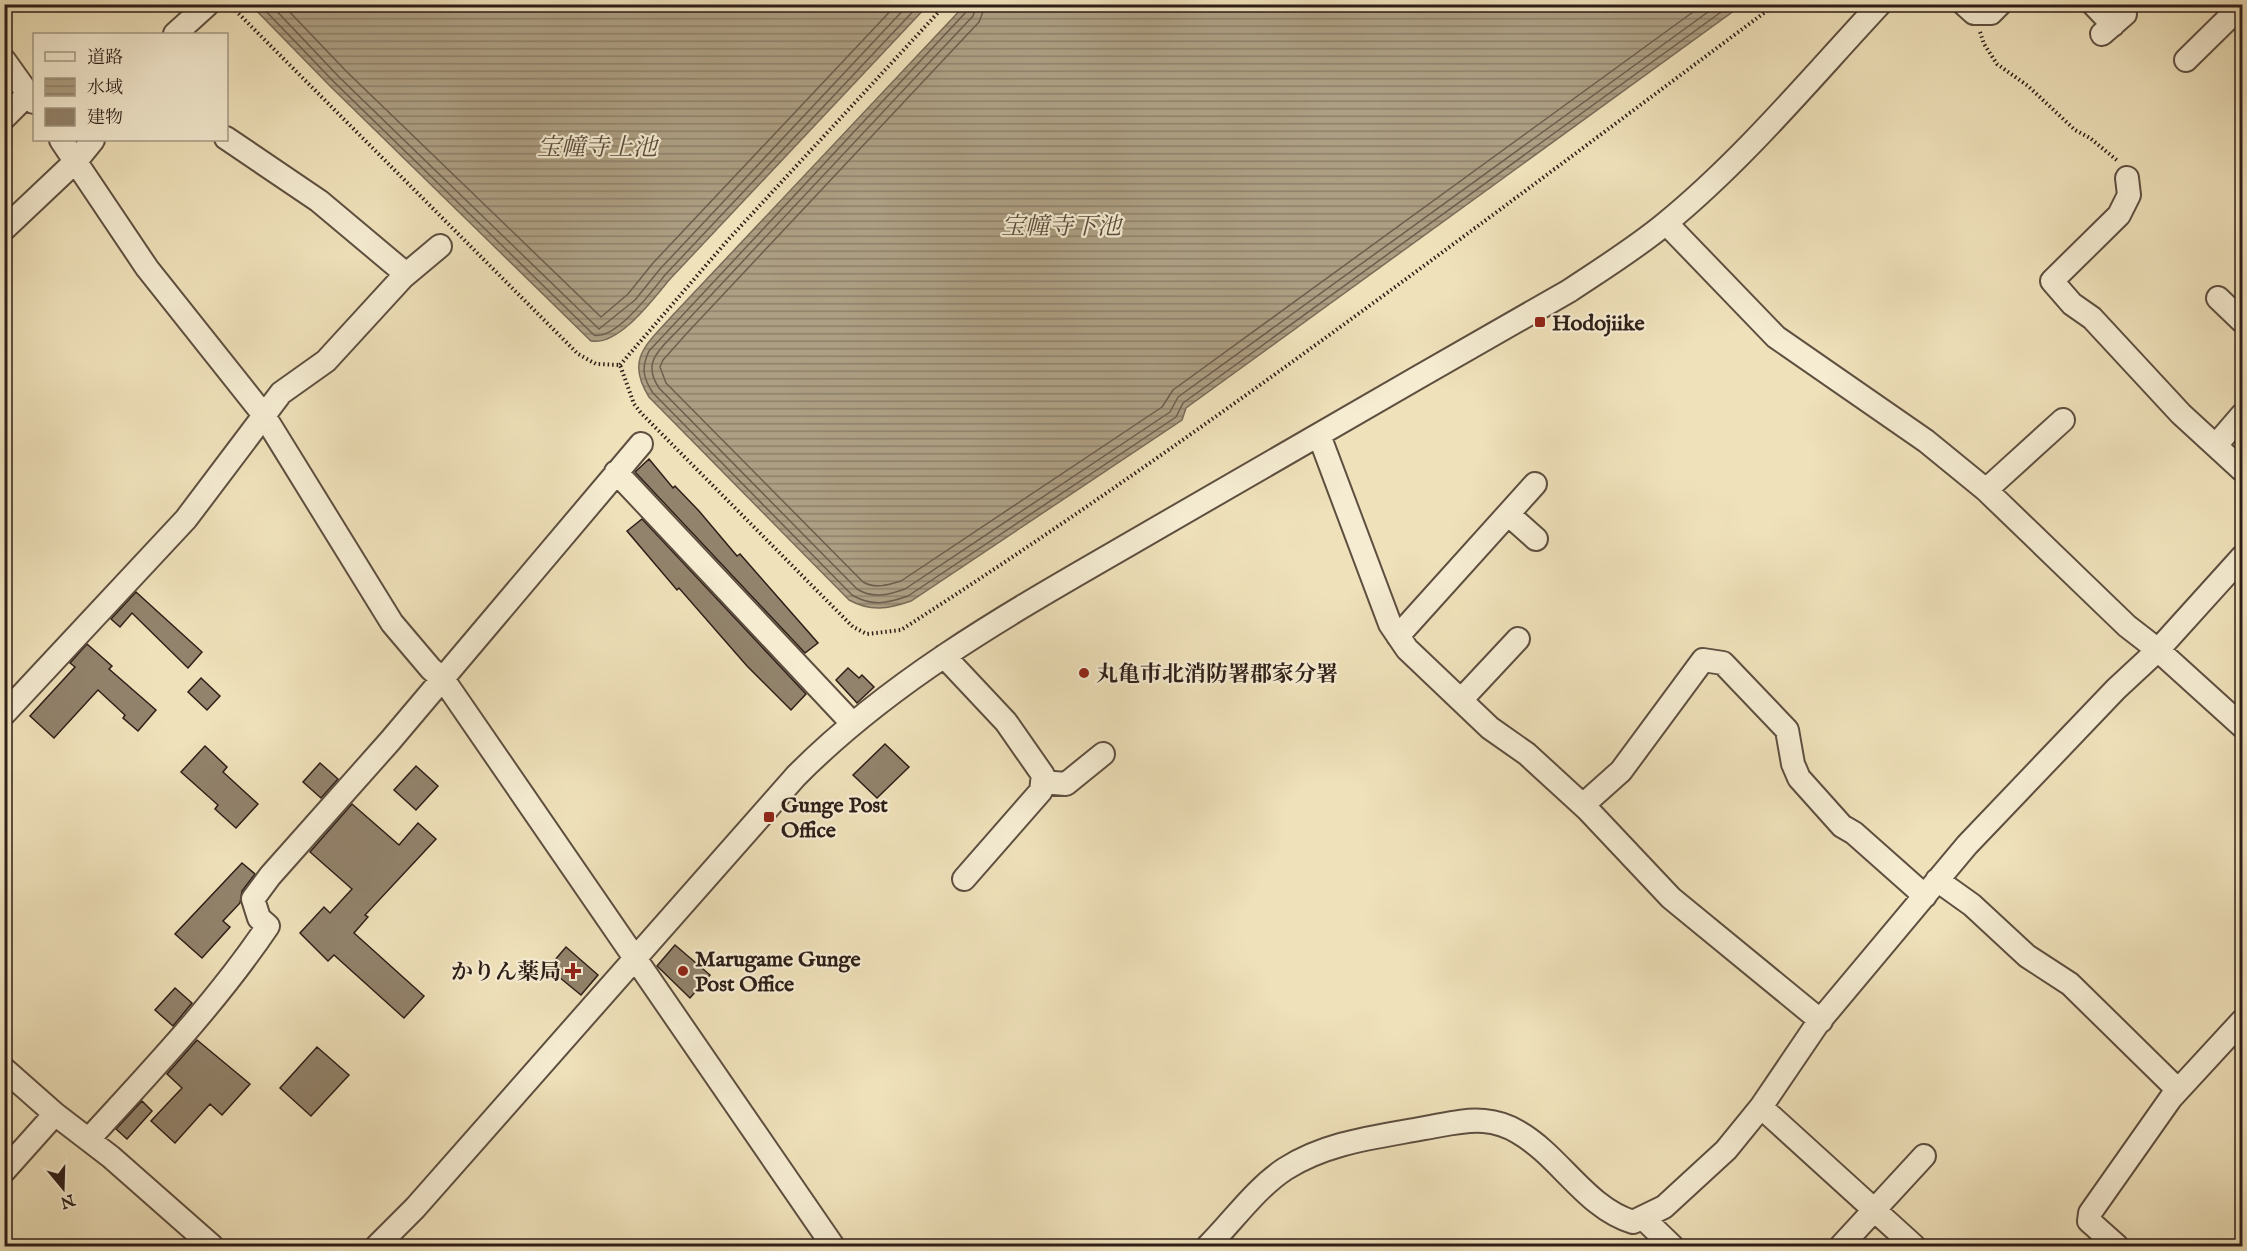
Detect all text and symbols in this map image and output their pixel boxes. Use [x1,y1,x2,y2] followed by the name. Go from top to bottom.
[33,33,228,141] legend
[87,47,123,70] text: 道路
[87,77,123,100] text: 水域
[87,107,123,130] text: 建物
[537,133,660,164] water label: 宝幢寺上池
[1001,212,1124,243] water label: 宝幢寺下池
[1552,310,1645,338] place label: Hodojiike
[1533,315,1547,329] marker: Hodojiike
[1096,661,1338,689] place label: 丸亀市北消防署郡家分署
[1077,666,1091,680] marker: 丸亀市北消防署郡家分署
[781,792,888,845] place label: Gunge Post Office
[762,810,776,824] marker: Gunge Post Office
[695,946,861,999] place label: Marugame Gunge Post Office
[451,959,561,987] place label: かりん薬局
[566,964,580,978] marker: かりん薬局
[676,964,690,978] marker: Marugame Gunge Post Office
[33,1158,93,1218] north arrow
[57,1188,78,1212] text: N

